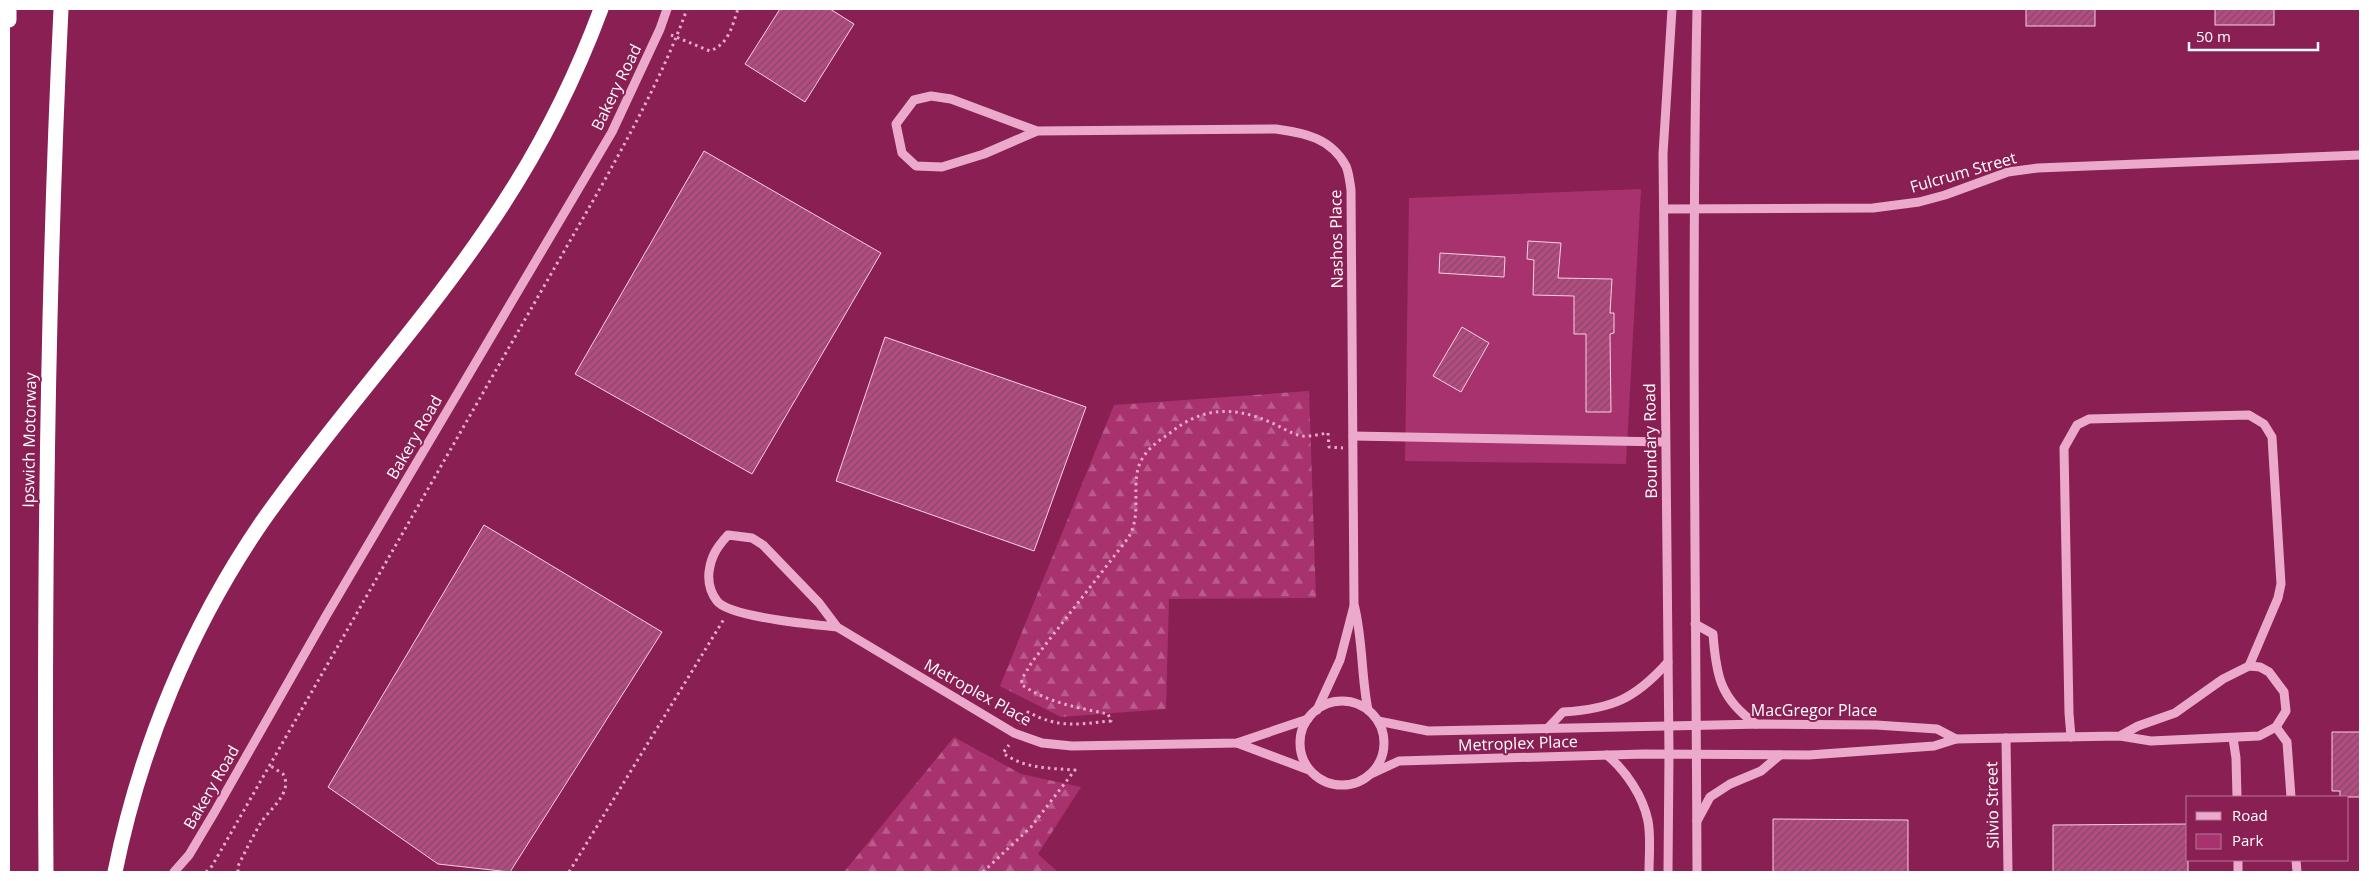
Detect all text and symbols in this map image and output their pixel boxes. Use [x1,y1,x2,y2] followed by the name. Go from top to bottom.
[2189,20,2318,52] scale bar
[2196,26,2231,46] text: 50 m
[586,40,646,134] street label: Bakery Road
[1907,146,2019,198] street label: Fulcrum Street
[1324,189,1348,289] street label: Nashos Place
[17,371,41,508] street label: Ipswich Motorway
[1638,383,1662,499] street label: Boundary Road
[381,391,447,483] street label: Bakery Road
[920,653,1036,731] street label: Metroplex Place
[1751,699,1877,721] street label: MacGregor Place
[1458,730,1578,756] street label: Metroplex Place
[178,741,244,833] street label: Bakery Road
[1980,761,2004,849] street label: Silvio Street
[2186,796,2349,861] legend
[2232,805,2268,825] text: Road
[2232,830,2263,850] text: Park

